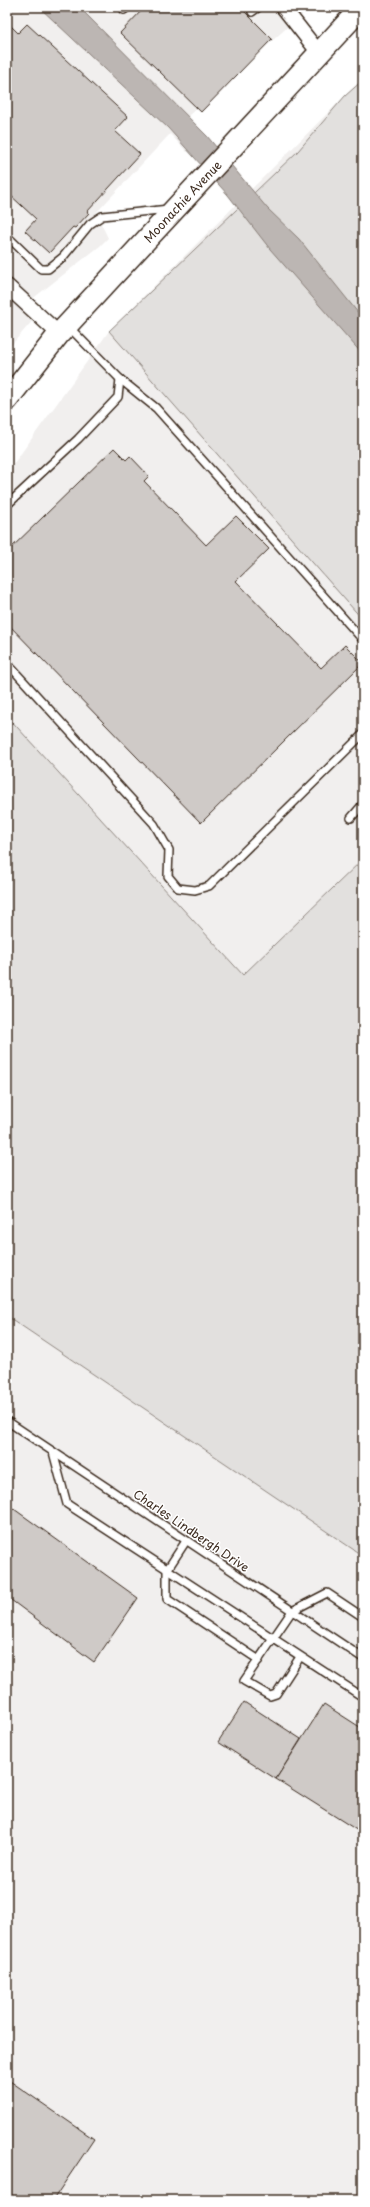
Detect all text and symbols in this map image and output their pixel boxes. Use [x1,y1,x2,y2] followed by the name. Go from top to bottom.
[139,156,226,247] street label: Moonachie Avenue
[130,1485,253,1576] street label: Charles Lindbergh Drive

